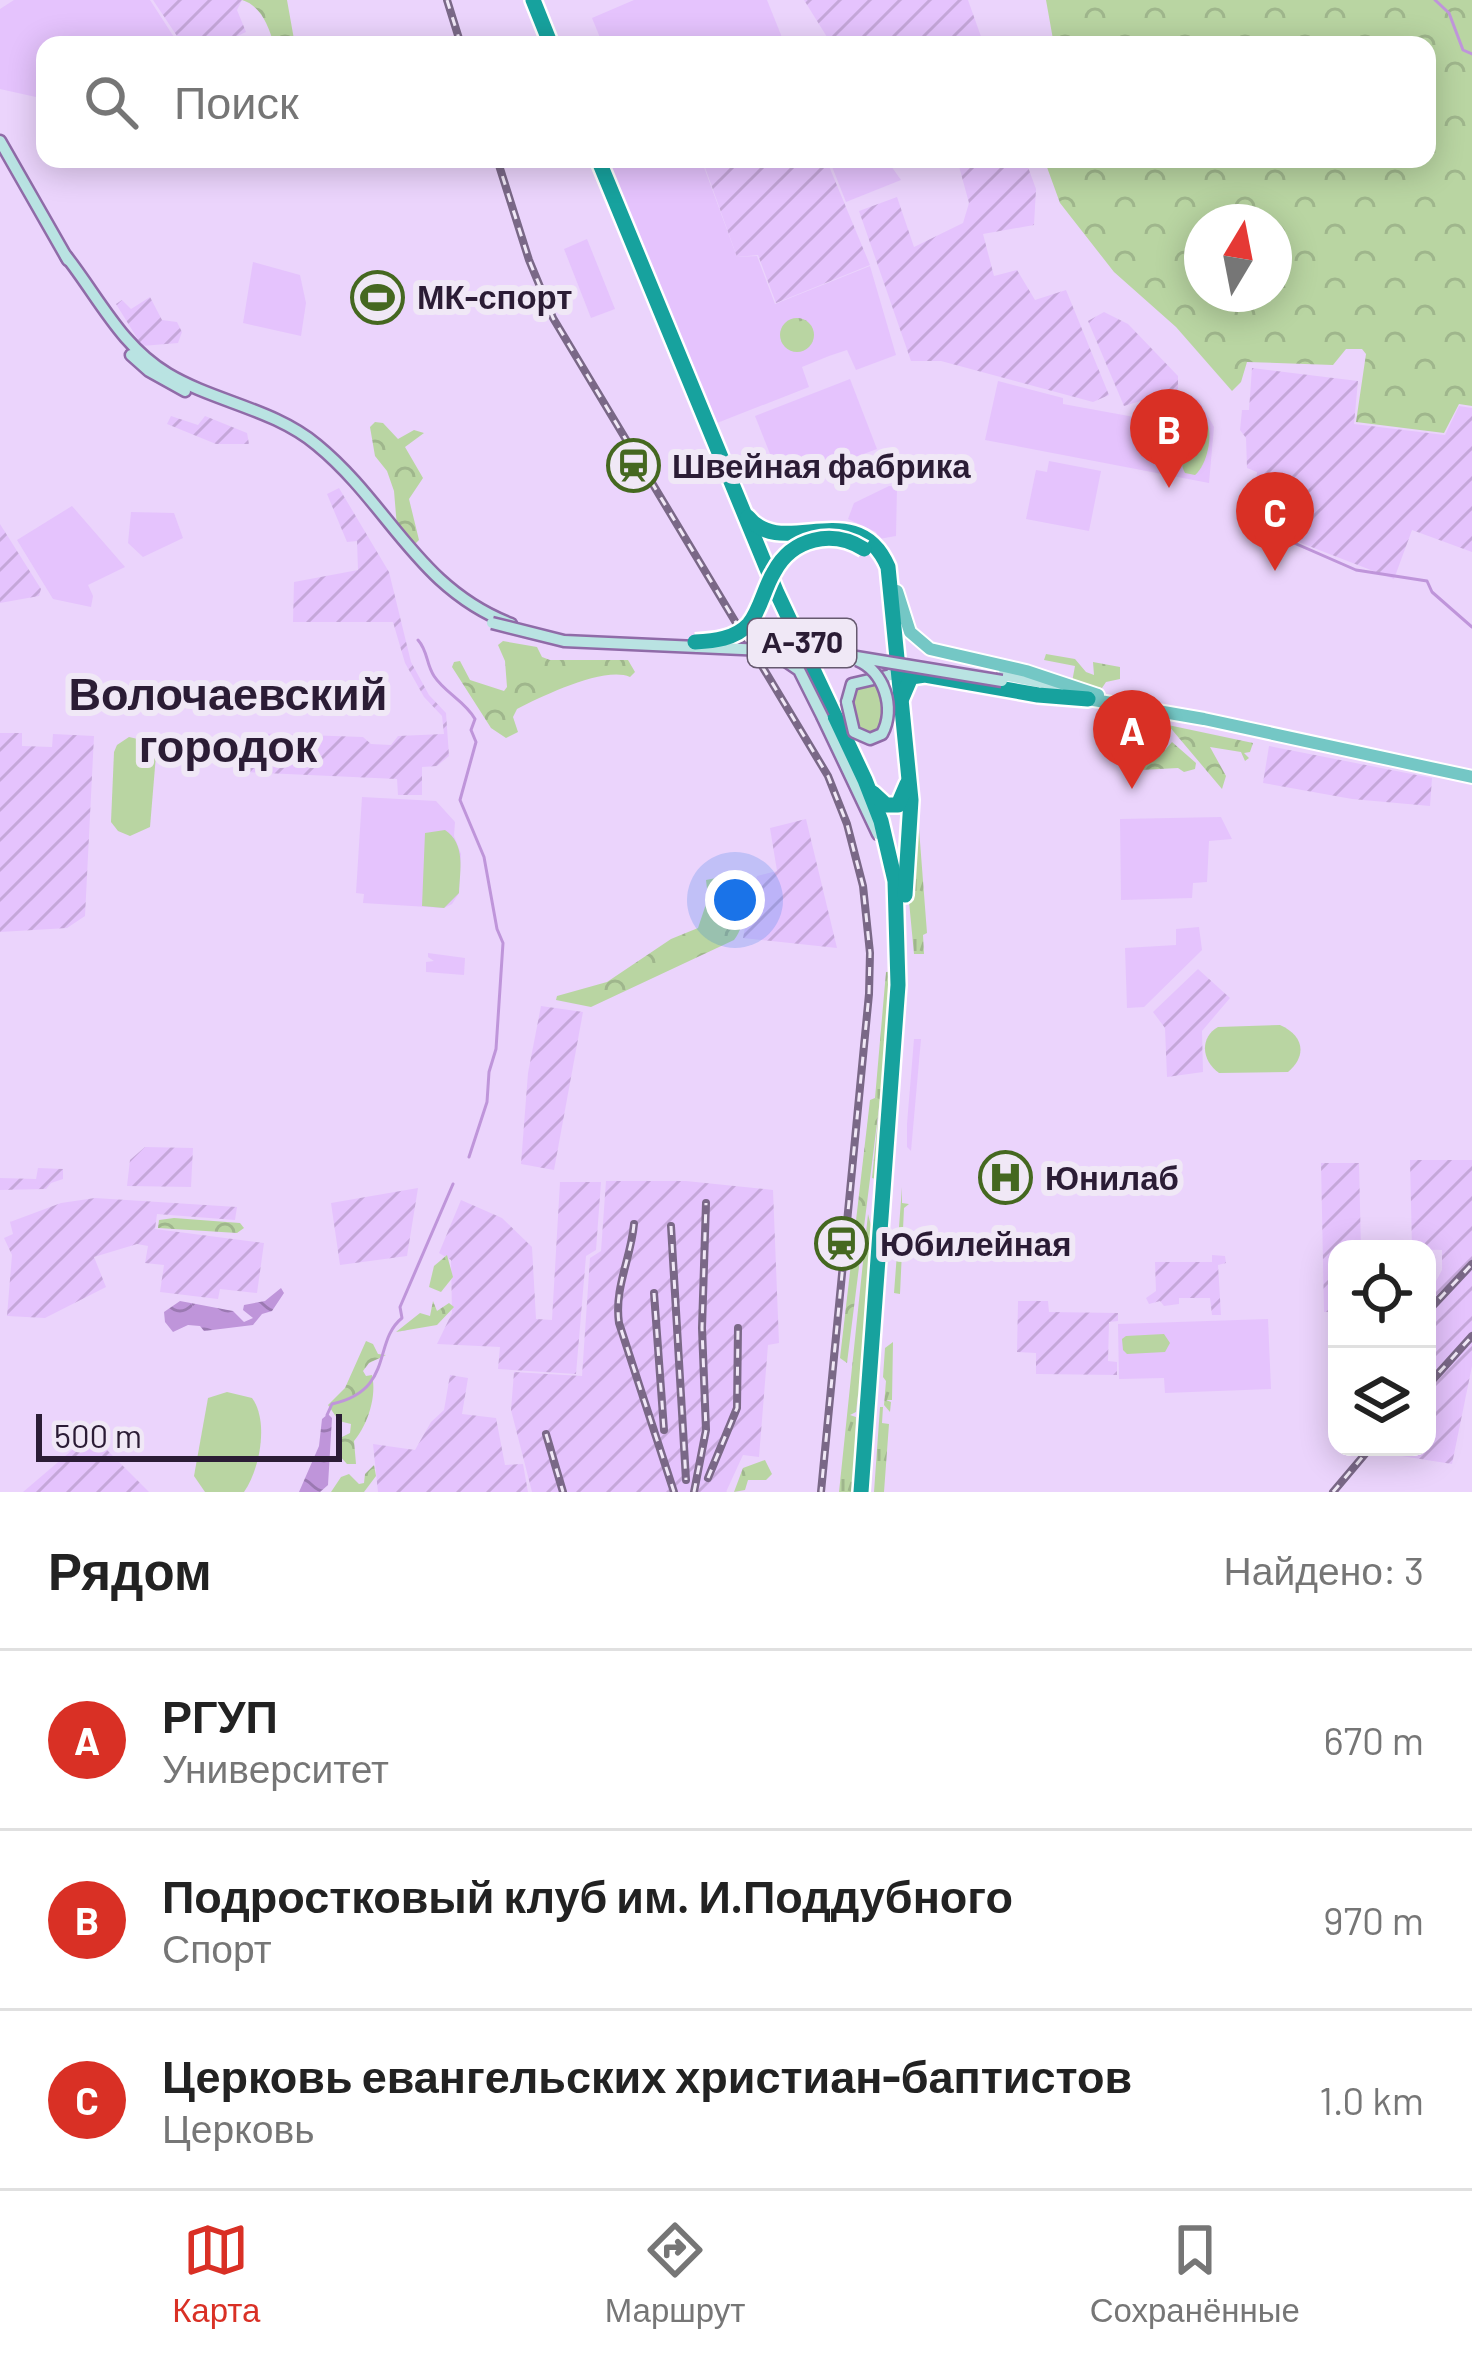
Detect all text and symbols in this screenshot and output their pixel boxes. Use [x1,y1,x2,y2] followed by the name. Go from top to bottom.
[36,36,1436,168] search box
[78,69,144,135] icon: search
[174,74,299,128] text: Поиск
[1184,204,1292,312] north arrow
[350,269,406,325] sports icon: МК-спорт
[417,276,572,316] place label: МК-спорт
[1130,389,1208,488] pin: B
[605,438,661,494] station icon: Швейная фабрика
[672,445,971,485] place label: Швейная фабрика
[1236,472,1314,571] pin: C
[748,619,856,667] road number: А-370
[69,665,387,771] district label: Волочаевский городок
[1093,690,1171,789] pin: A
[705,870,765,930] your location
[978,1150,1034,1206] hospital icon: Юнилаб
[1045,1157,1179,1197] place label: Юнилаб
[813,1216,869,1272] station icon: Юбилейная
[880,1223,1071,1263] place label: Юбилейная
[1328,1240,1436,1456] map controls
[1328,1240,1436,1348] button: locate
[1328,1348,1436,1456] button: layers
[36,1408,342,1461] scale bar
[54,1415,142,1455] text: 500 m
[48,1539,212,1600] text: Рядом
[1224,1546,1424,1593] text: Найдено: 3
[162,1688,278,1742] text: РГУП
[74,1716,100,1763] text: A
[1323,1716,1424,1763] text: 670 m
[162,1744,389,1791] text: Университет
[162,1868,1013,1922] text: Подростковый клуб им. И.Поддубного
[75,1896,99,1943] text: B
[1323,1896,1424,1943] text: 970 m
[162,1924,272,1971] text: Спорт
[162,2048,1132,2102] text: Церковь евангельских христиан-баптистов
[75,2076,99,2123] text: C
[1319,2076,1424,2123] text: 1.0 km
[162,2104,314,2151] text: Церковь
[172,2217,260,2330] tab: Карта
[605,2217,745,2330] tab: Маршрут
[1090,2217,1300,2330] tab: Сохранённые

